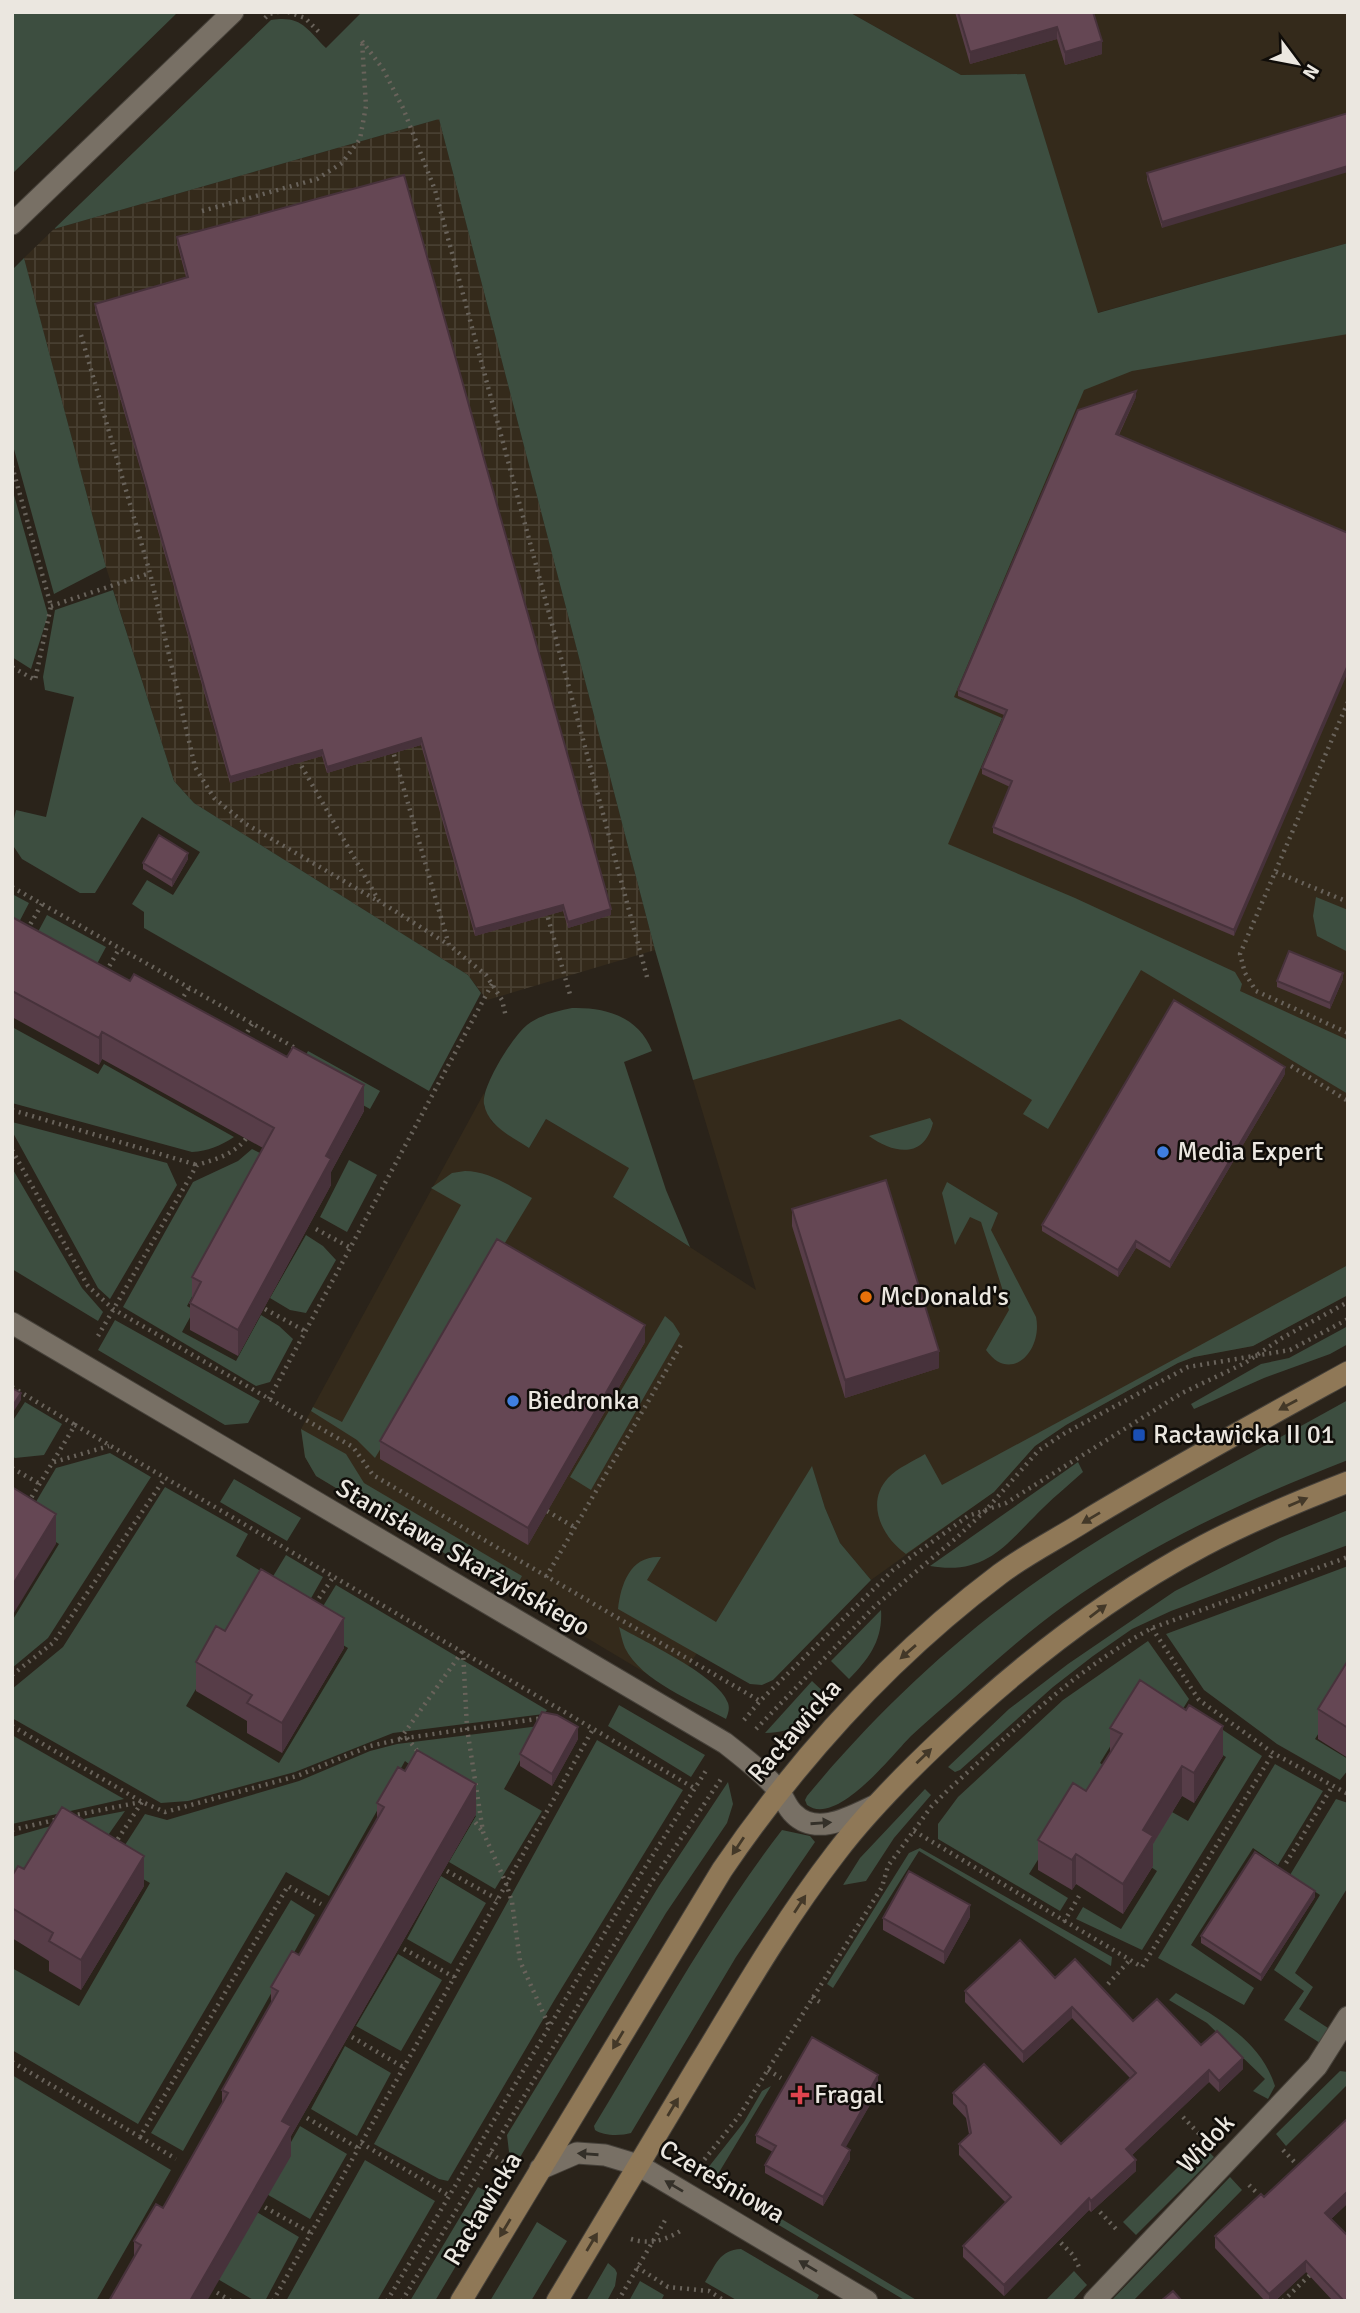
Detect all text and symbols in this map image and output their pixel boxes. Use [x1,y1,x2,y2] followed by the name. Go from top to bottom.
[1262,28,1332,98] north arrow
[1297,60,1324,83] text: N
[1177,1136,1323,1168] place label: Media Expert
[1155,1144,1171,1160] marker: Media Expert
[880,1281,1009,1313] place label: McDonald's
[858,1289,874,1305] marker: McDonald's
[527,1385,640,1417] place label: Biedronka
[505,1393,521,1409] marker: Biedronka
[1278,1399,1298,1411] one-way arrow
[1153,1419,1335,1451] place label: Racławicka II 01
[1131,1427,1147,1443] marker: Racławicka II 01
[330,1472,596,1644] street label: Stanisława Skarżyńskiego
[1287,1496,1308,1507] one-way arrow
[1081,1512,1100,1524] one-way arrow
[1089,1603,1107,1618] one-way arrow
[899,1644,917,1660] one-way arrow
[741,1673,849,1789] street label: Racławicka
[915,1749,932,1765] one-way arrow
[810,1817,832,1828] one-way arrow
[731,1837,745,1855] one-way arrow
[794,1894,807,1913] one-way arrow
[612,2030,625,2049] one-way arrow
[814,2079,884,2111] place label: Fragal
[792,2087,808,2103] marker: Fragal
[667,2097,680,2116] one-way arrow
[1171,2108,1241,2180] street label: Widok
[654,2133,790,2231] street label: Czereśniowa
[437,2146,529,2272] street label: Racławicka
[577,2148,599,2159] one-way arrow
[665,2180,684,2193] one-way arrow
[499,2218,511,2237] one-way arrow
[585,2233,598,2252] one-way arrow
[799,2259,818,2272] one-way arrow

